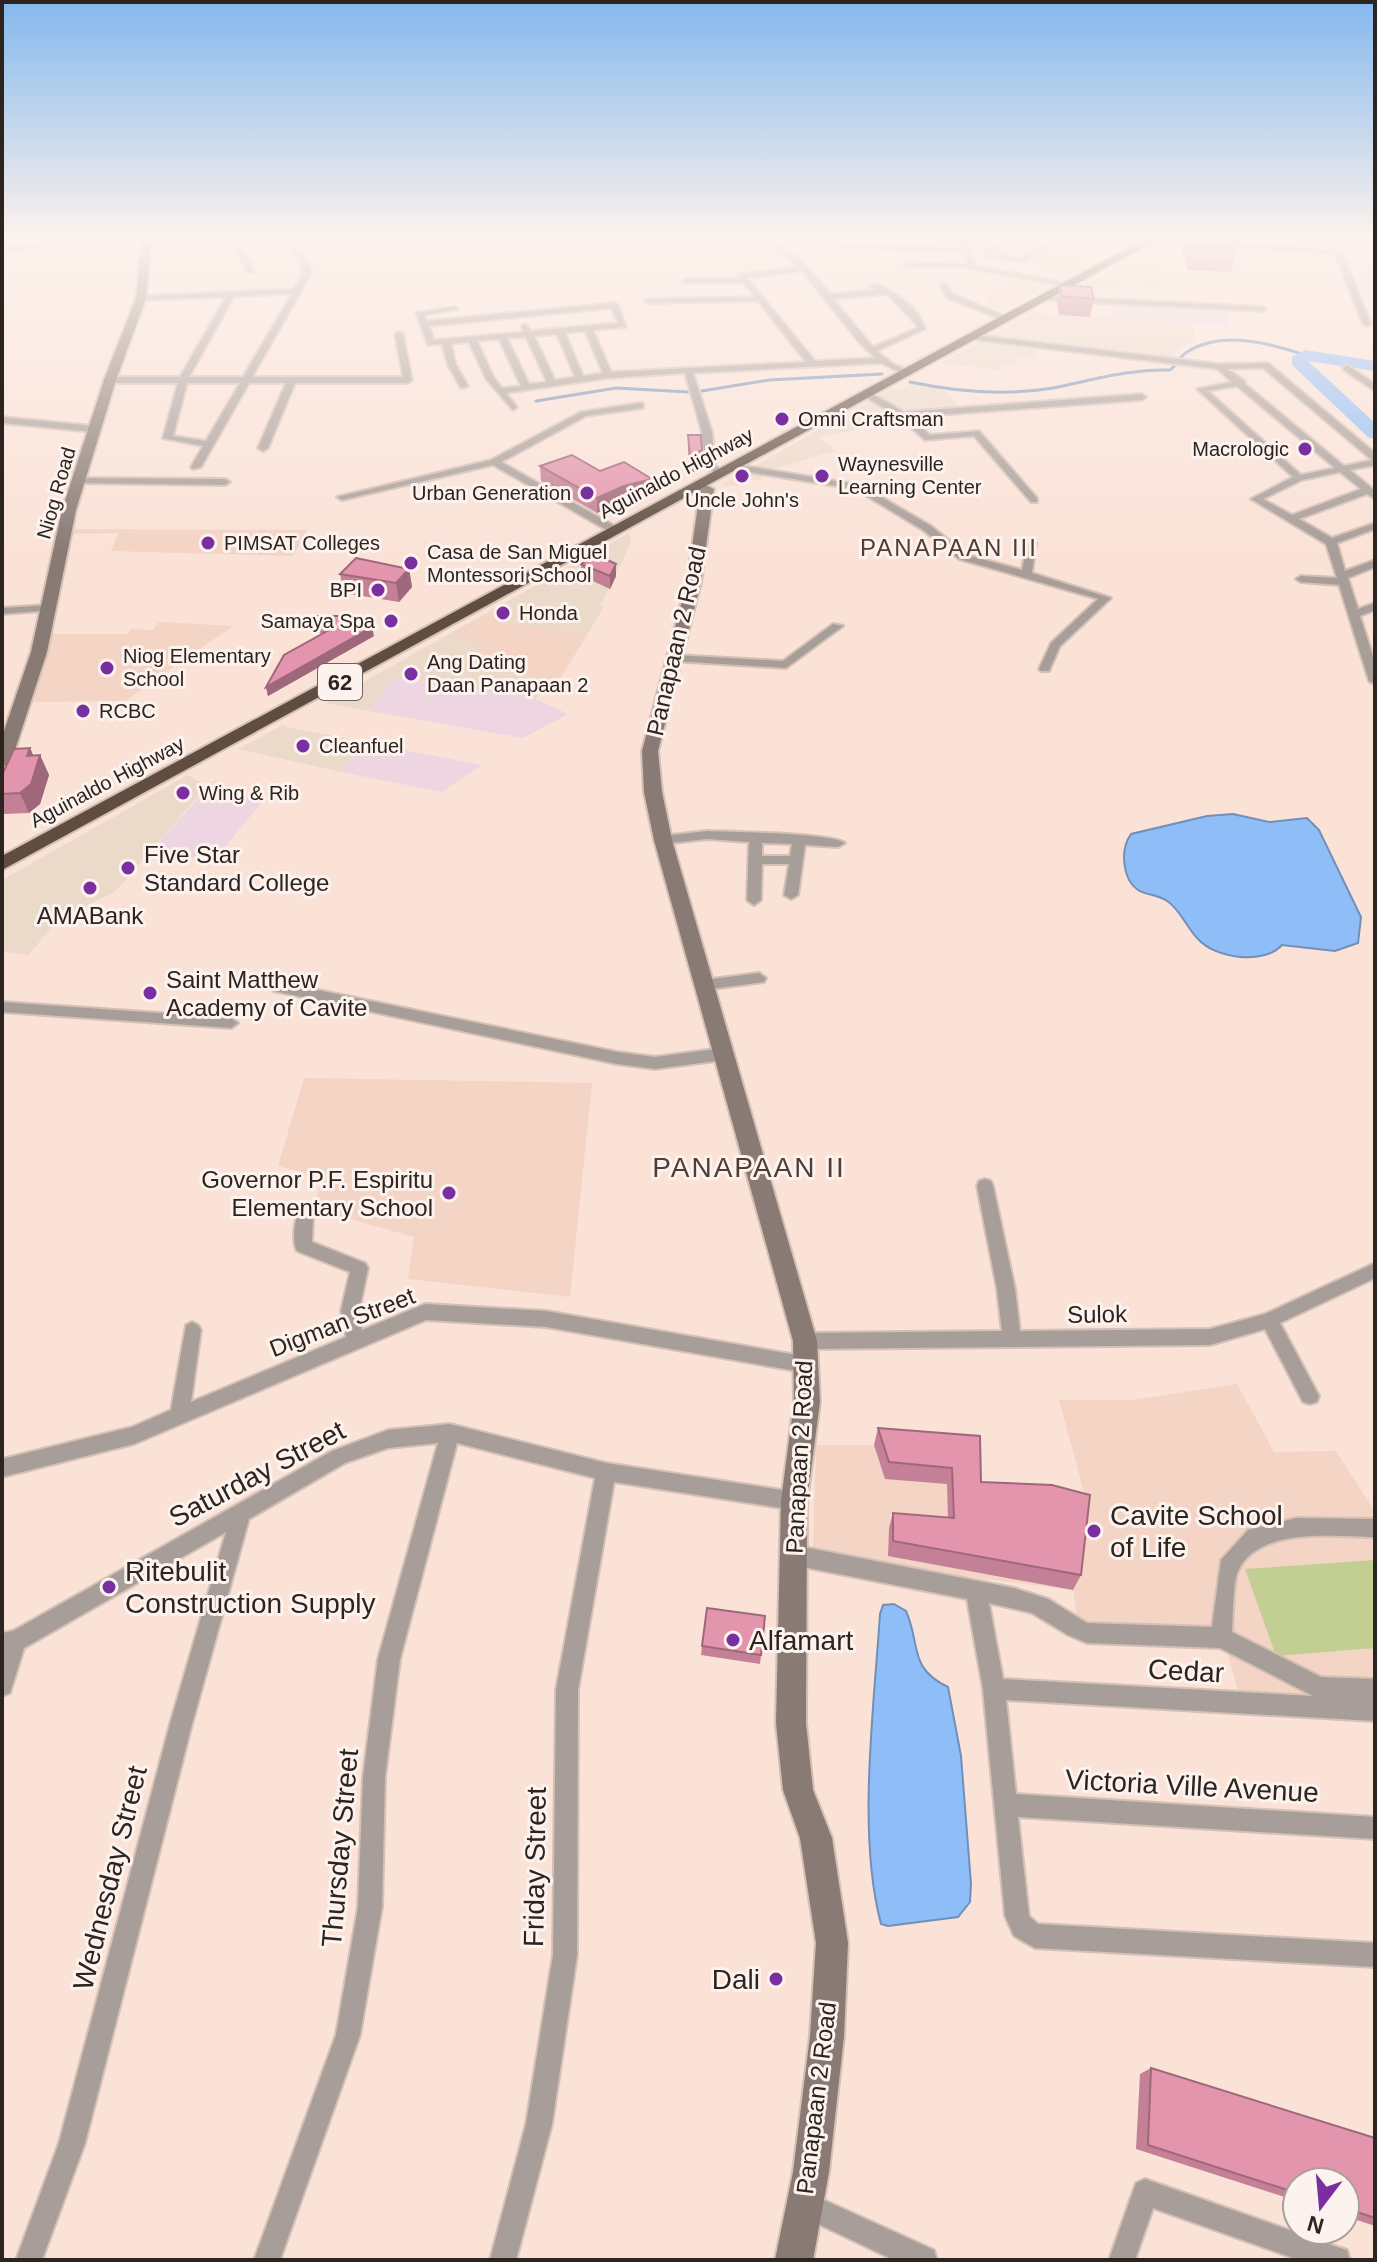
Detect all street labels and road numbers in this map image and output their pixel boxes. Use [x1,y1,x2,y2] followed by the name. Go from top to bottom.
[595,423,757,523] street label: Aguinaldo Highway
[32,445,80,541] street label: Niog Road
[641,544,711,738] street label: Panapaan 2 Road
[318,664,362,700] road number: 62
[26,732,188,832] street label: Aguinaldo Highway
[266,1282,419,1362] street label: Digman Street
[1067,1300,1128,1328] street label: Sulok
[780,1360,818,1554] street label: Panapaan 2 Road
[164,1415,350,1533] street label: Saturday Street
[1147,1654,1225,1688] street label: Cedar
[316,1747,364,1949] street label: Thursday Street
[67,1763,153,1993] street label: Wednesday Street
[1064,1764,1320,1808] street label: Victoria Ville Avenue
[518,1786,552,1947] street label: Friday Street
[791,2000,841,2196] street label: Panapaan 2 Road

